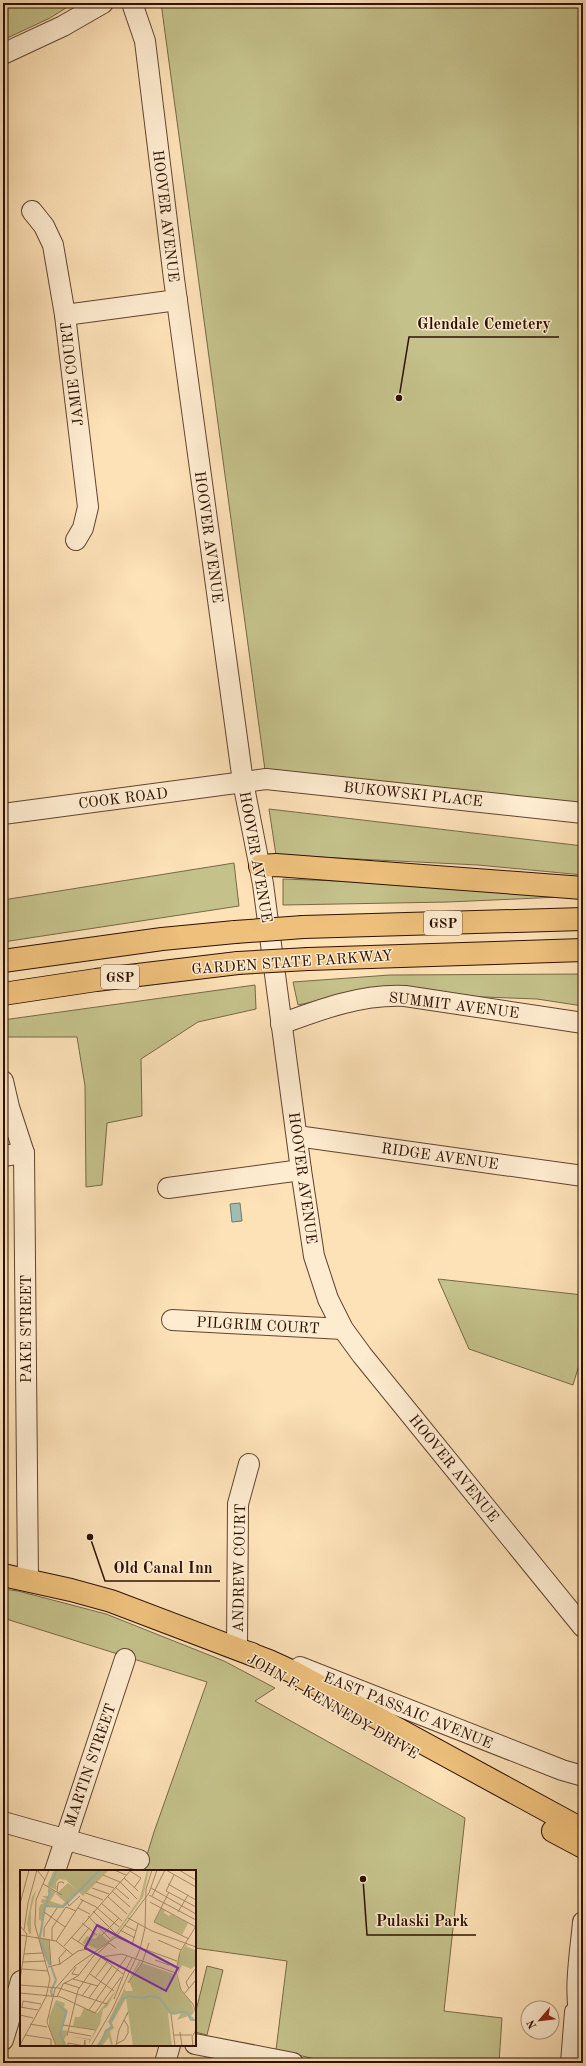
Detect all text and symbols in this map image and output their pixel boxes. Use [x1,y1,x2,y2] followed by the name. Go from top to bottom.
[149,149,180,283] street label: HOOVER AVENUE
[409,309,559,337] callout: Glendale Cemetery
[417,317,551,333] text: Glendale Cemetery
[60,321,87,427] street label: JAMIE COURT
[191,470,224,604] street label: HOOVER AVENUE
[342,781,483,810] street label: BUKOWSKI PLACE
[78,787,169,812] street label: COOK ROAD
[236,790,273,924] street label: HOOVER AVENUE
[424,911,462,935] road number: GSP
[191,949,393,978] street label: GARDEN STATE PARKWAY
[101,965,139,989] road number: GSP
[388,991,520,1022] street label: SUMMIT AVENUE
[285,1111,318,1245] street label: HOOVER AVENUE
[380,1142,499,1173] street label: RIDGE AVENUE
[20,1275,35,1383] street label: PAKE STREET
[196,1316,320,1337] street label: PILGRIM COURT
[405,1413,501,1525] street label: HOOVER AVENUE
[232,1503,249,1633] street label: ANDREW COURT
[105,1553,220,1581] callout: Old Canal Inn
[113,1561,213,1577] text: Old Canal Inn
[244,1652,421,1763] street label: JOHN F. KENNEDY DRIVE
[321,1671,494,1752] street label: EAST PASSAIC AVENUE
[63,1702,120,1829] street label: MARTIN STREET
[20,1870,196,2046] inset map
[367,1907,476,1935] callout: Pulaski Park
[376,1914,468,1930] text: Pulaski Park
[520,2000,560,2040] north arrow
[525,2017,539,2030] text: N

